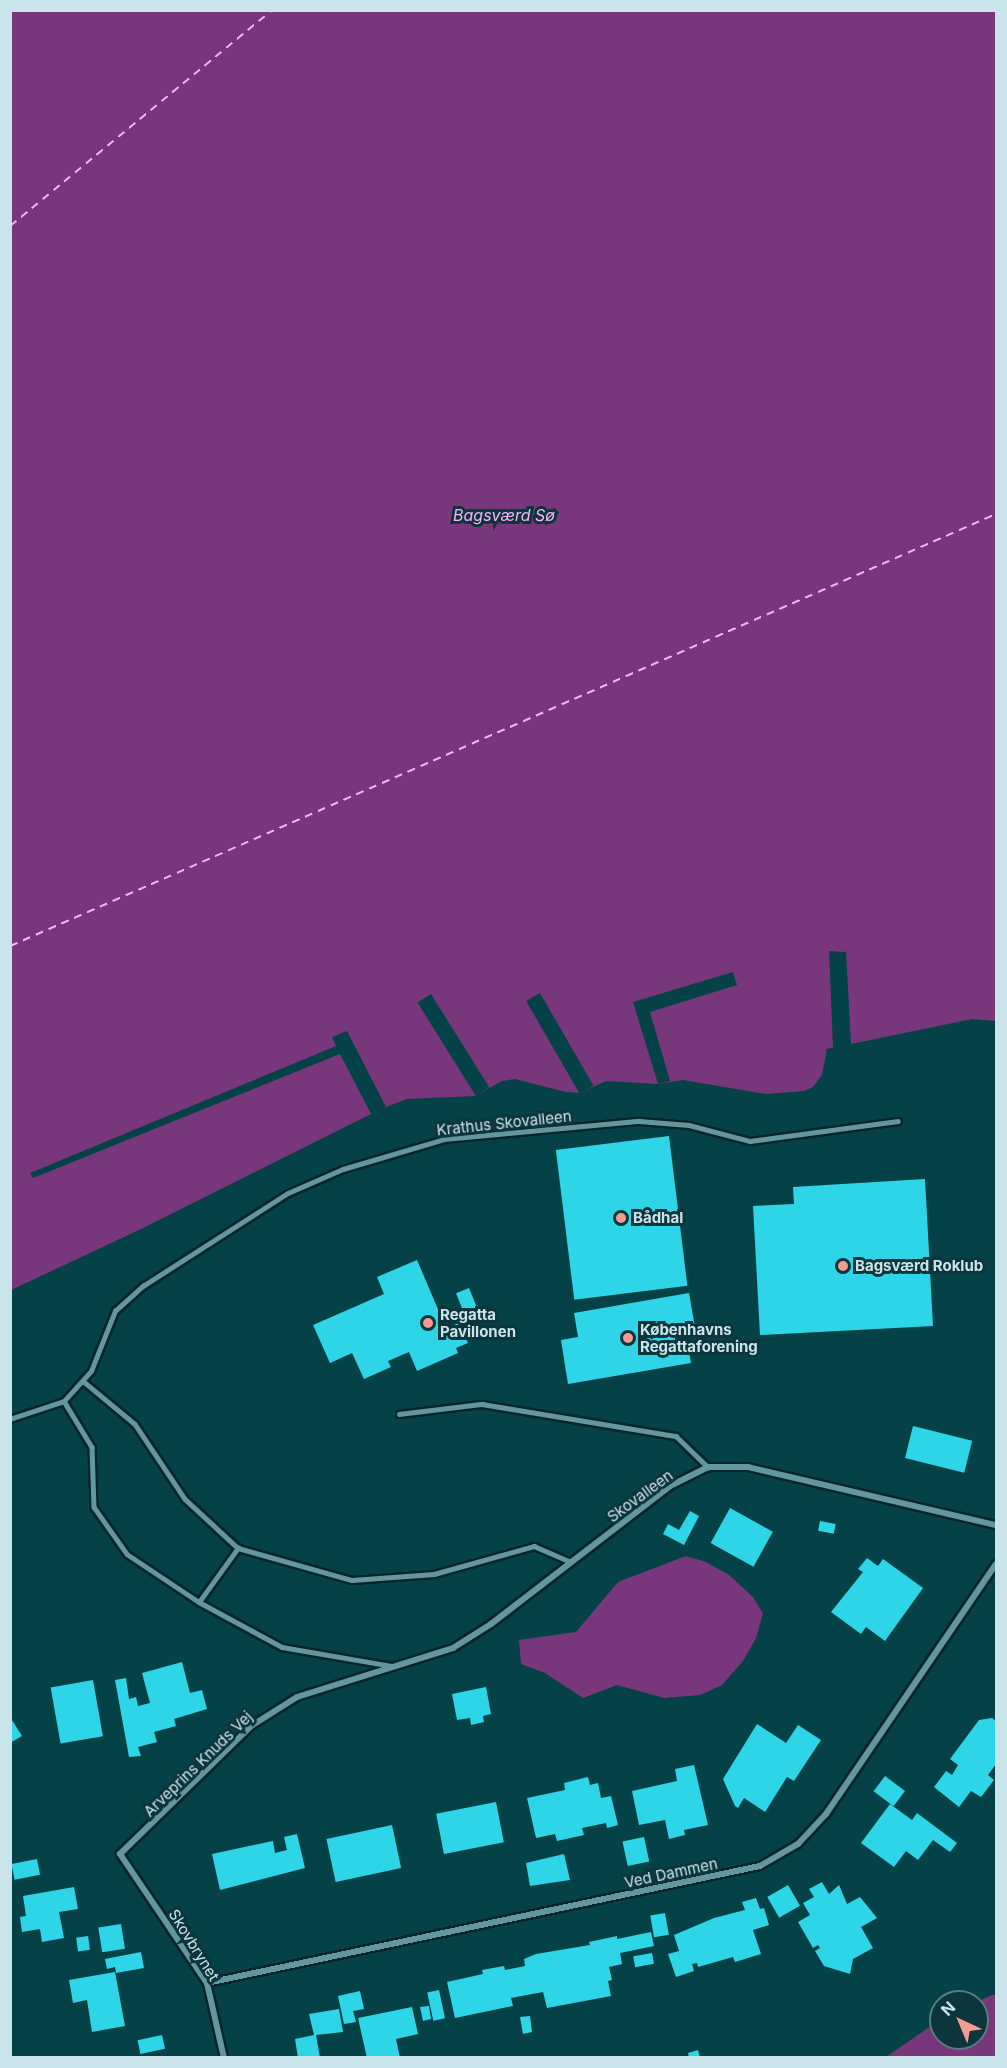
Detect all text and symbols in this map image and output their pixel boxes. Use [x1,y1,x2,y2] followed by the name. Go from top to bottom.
[453,505,555,525] water label: Bagsværd Sø
[436,1107,572,1139] street label: Krathus Skovalleen
[633,1209,683,1227] place label: Bådhal
[614,1211,628,1225] marker: Bådhal
[855,1257,983,1275] place label: Bagsværd Roklub
[836,1259,850,1273] marker: Bagsværd Roklub
[440,1305,516,1340] place label: Regatta Pavillonen
[421,1316,435,1330] marker: Regatta Pavillonen
[640,1320,758,1355] place label: Københavns Regattaforening
[621,1331,635,1345] marker: Københavns Regattaforening
[604,1466,676,1526] street label: Skovalleen
[140,1708,256,1820] street label: Arveprins Knuds Vej
[623,1854,719,1892] street label: Ved Dammen
[165,1906,223,1984] street label: Skovbrynet
[929,1990,989,2050] north arrow
[937,1997,959,2020] text: N

